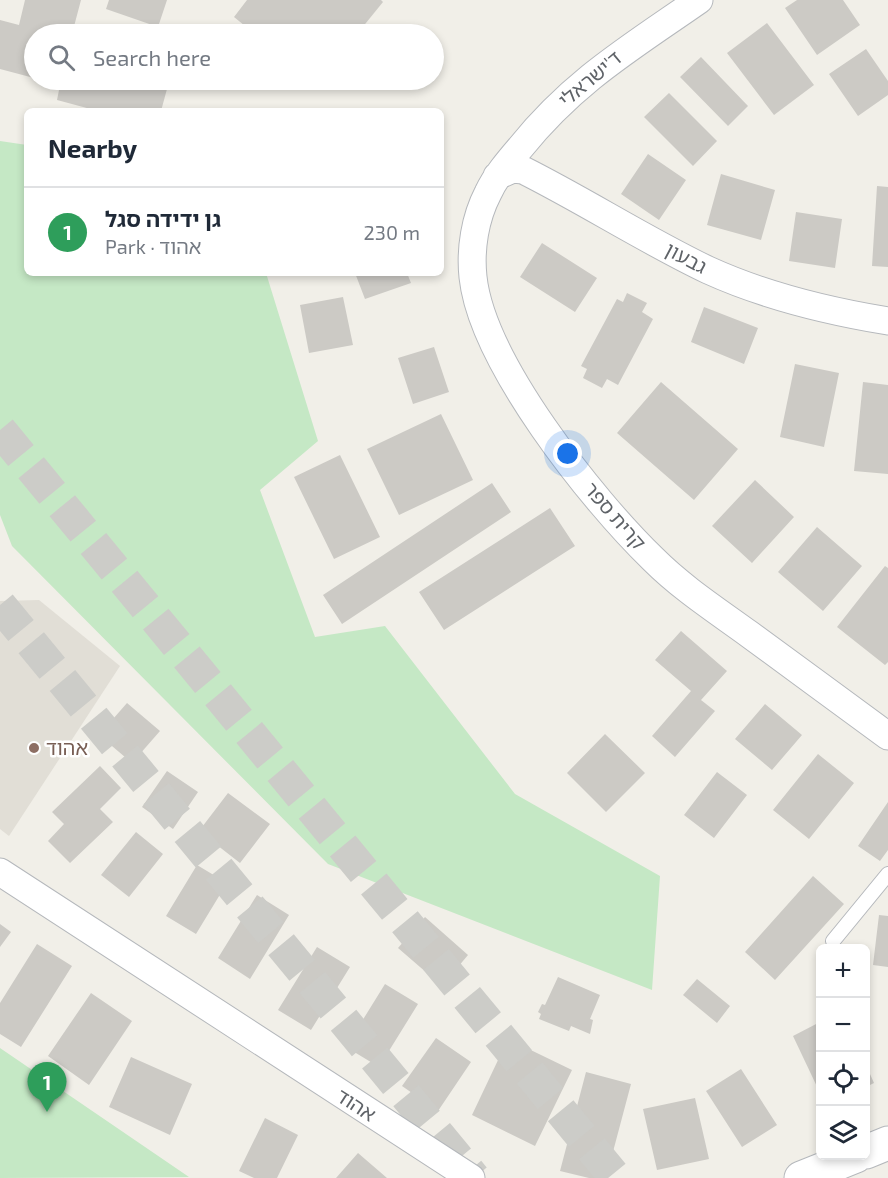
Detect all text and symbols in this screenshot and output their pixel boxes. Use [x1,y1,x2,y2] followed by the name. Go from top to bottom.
[24,24,444,90] search box
[45,41,78,74] icon: search
[93,44,211,70] text: Search here
[553,45,626,111] street label: ד'ישראלי
[48,132,137,163] text: Nearby
[105,205,221,231] text: גן ידידה סגל
[63,220,72,244] text: 1
[364,220,420,244] text: 230 m
[105,234,201,258] text: Park · אהוד
[662,236,712,278] street label: גבעון
[553,439,582,468] your location
[580,477,652,554] street label: קרית ספר
[46,735,88,759] place label: אהוד
[27,741,41,755] marker: אהוד
[816,944,870,1160] map controls
[816,944,870,998] button: +
[816,998,870,1052] button: −
[816,1052,870,1106] button: locate
[28,1062,66,1112] pin: 1
[332,1083,381,1126] street label: אהוד
[816,1106,870,1160] button: layers

